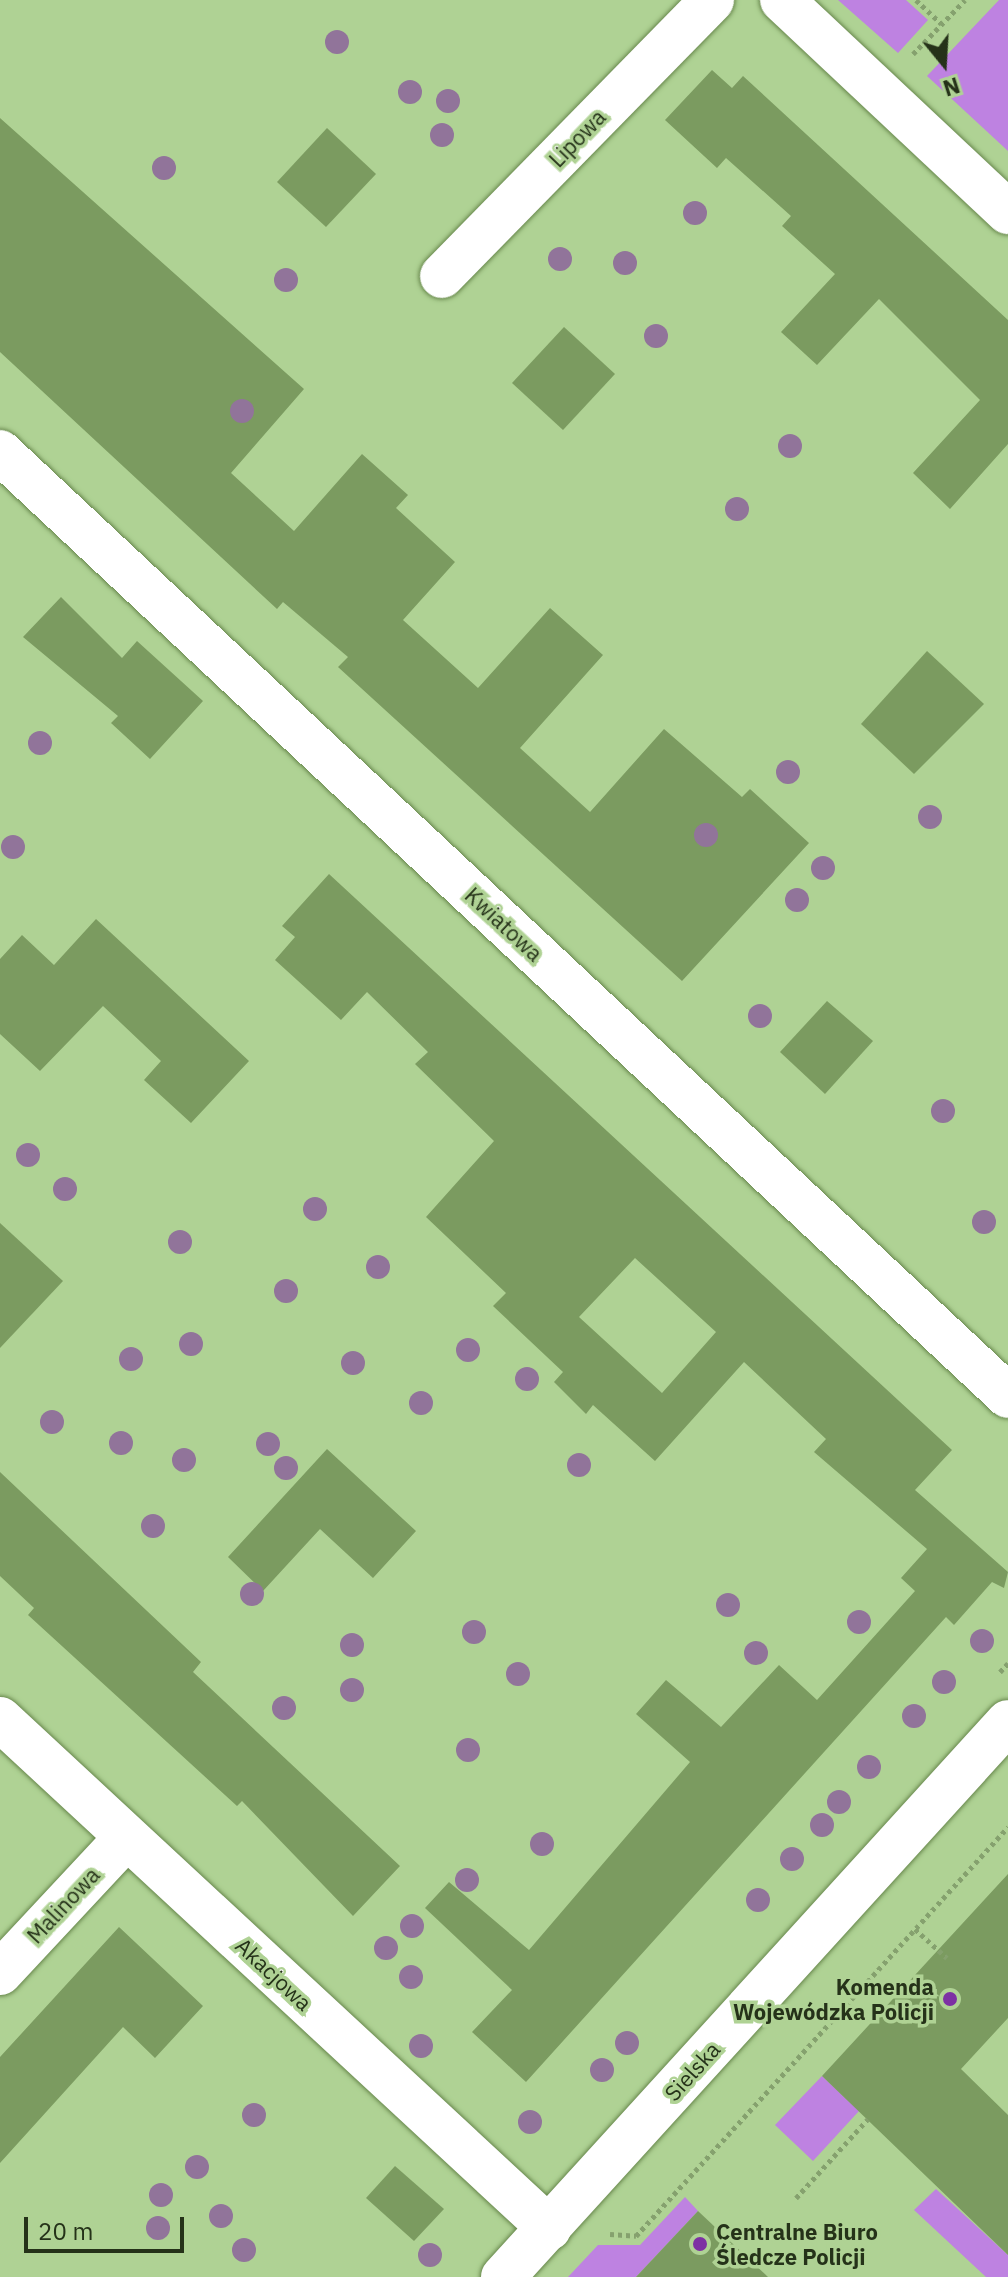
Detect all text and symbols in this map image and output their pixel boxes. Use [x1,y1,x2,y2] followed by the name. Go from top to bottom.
[904,24,984,104] north arrow
[940,71,964,104] text: N
[543,104,611,172] street label: Lipowa
[460,882,548,966] street label: Kwiatowa
[21,1862,105,1948] street label: Malinowa
[230,1932,318,2016] street label: Akacjowa
[733,1973,934,2024] place label: Komenda Wojewódzka Policji
[941,1990,959,2008] marker: Komenda Wojewódzka Policji
[659,2036,725,2106] street label: Sielska
[28,2201,188,2251] scale bar
[38,2215,93,2247] text: 20 m
[716,2218,878,2270] place label: Centralne Biuro Śledcze Policji
[691,2235,709,2253] marker: Centralne Biuro Śledcze Policji

